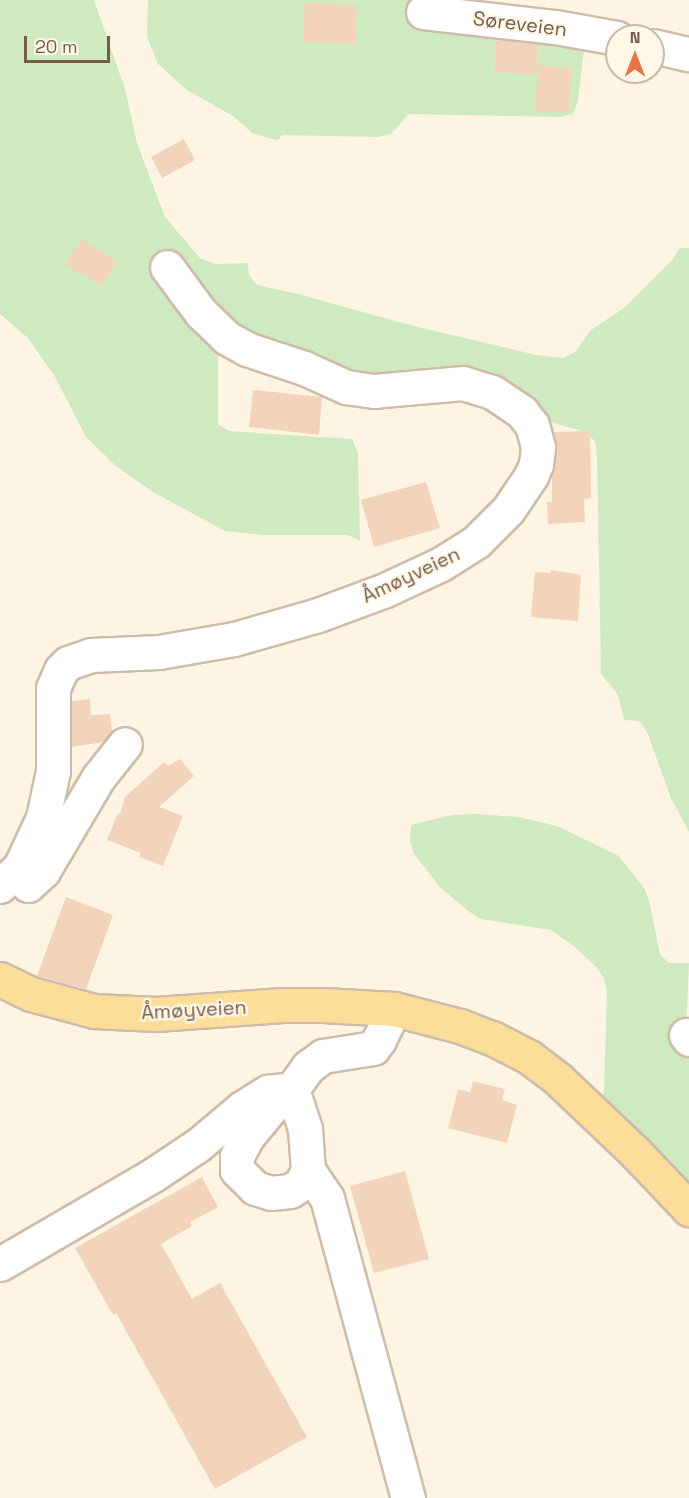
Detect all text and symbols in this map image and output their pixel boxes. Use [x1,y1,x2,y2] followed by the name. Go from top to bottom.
[472,6,568,42] street label: Søreveien
[27,24,112,62] scale bar
[605,24,665,84] north arrow
[630,27,640,48] text: N
[35,35,78,58] text: 20 m
[358,542,464,608] street label: Åmøyveien
[141,995,247,1025] street label: Åmøyveien

